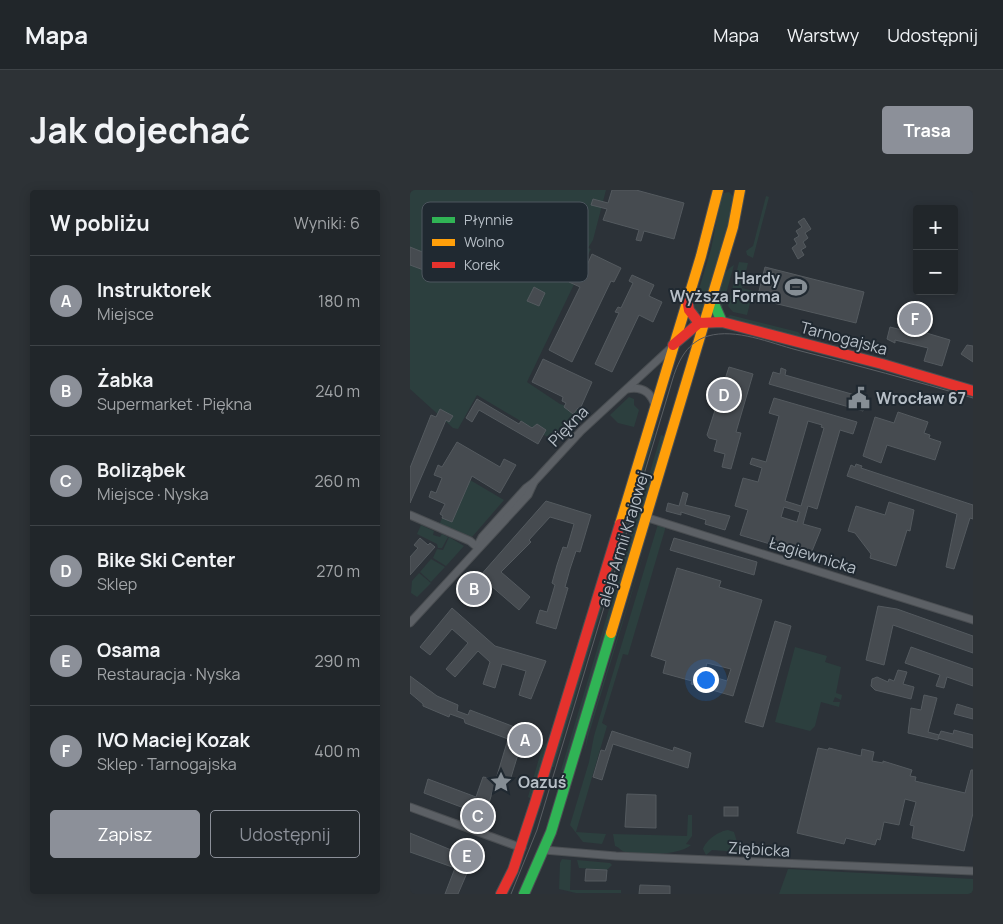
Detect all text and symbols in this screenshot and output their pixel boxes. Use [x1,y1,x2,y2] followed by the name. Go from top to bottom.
[25,18,88,51] text: Mapa
[713,23,759,47] text: Mapa
[787,23,859,47] text: Warstwy
[887,23,978,47] text: Udostępnij
[30,106,250,154] text: Jak dojechać
[882,106,973,154] button: Trasa
[422,202,588,282] legend
[913,205,958,295] map controls
[913,205,958,250] button: +
[50,209,150,237] text: W pobliżu
[464,210,513,229] text: Płynnie
[294,212,360,234] text: Wyniki: 6
[464,232,504,251] text: Wolno
[913,250,958,295] button: −
[464,255,501,274] text: Korek
[670,267,780,307] place label: Hardy Wyższa Forma
[783,274,809,300] sports icon: Hardy Wyższa Forma
[97,277,211,303] text: Instruktorek
[61,290,71,312] text: A
[318,290,360,312] text: 180 m
[899,300,931,338] pin: F
[97,303,154,325] text: Miejsce
[798,316,890,360] street label: Tarnogajska
[97,367,153,393] text: Żabka
[708,376,740,414] pin: D
[61,380,71,402] text: B
[315,380,360,402] text: 240 m
[846,385,872,411] public building icon: Wrocław 67
[876,387,966,409] place label: Wrocław 67
[97,393,252,415] text: Supermarket · Piękna
[543,401,593,451] street label: Piękna
[97,457,185,483] text: Boliząbek
[592,469,654,609] street label: aleja Armii Krajowej
[60,470,72,492] text: C
[314,470,360,492] text: 260 m
[97,483,209,505] text: Miejsce · Nyska
[766,531,860,579] street label: Łagiewnicka
[97,547,235,573] text: Bike Ski Center
[60,560,72,582] text: D
[316,560,360,582] text: 270 m
[458,570,490,608] pin: B
[97,573,137,595] text: Sklep
[97,637,161,663] text: Osama
[61,650,71,672] text: E
[314,650,360,672] text: 290 m
[97,663,240,685] text: Restauracja · Nyska
[693,667,719,693] your location
[509,721,541,759] pin: A
[97,727,250,753] text: IVO Maciej Kozak
[62,740,70,762] text: F
[314,740,360,762] text: 400 m
[97,753,237,775] text: Sklep · Tarnogajska
[488,769,514,795] place icon: Oazuś
[518,771,567,793] place label: Oazuś
[462,797,494,835] pin: C
[50,810,200,858] button: Zapisz
[210,810,360,858] button: Udostępnij
[728,836,790,862] street label: Ziębicka
[451,837,483,875] pin: E

